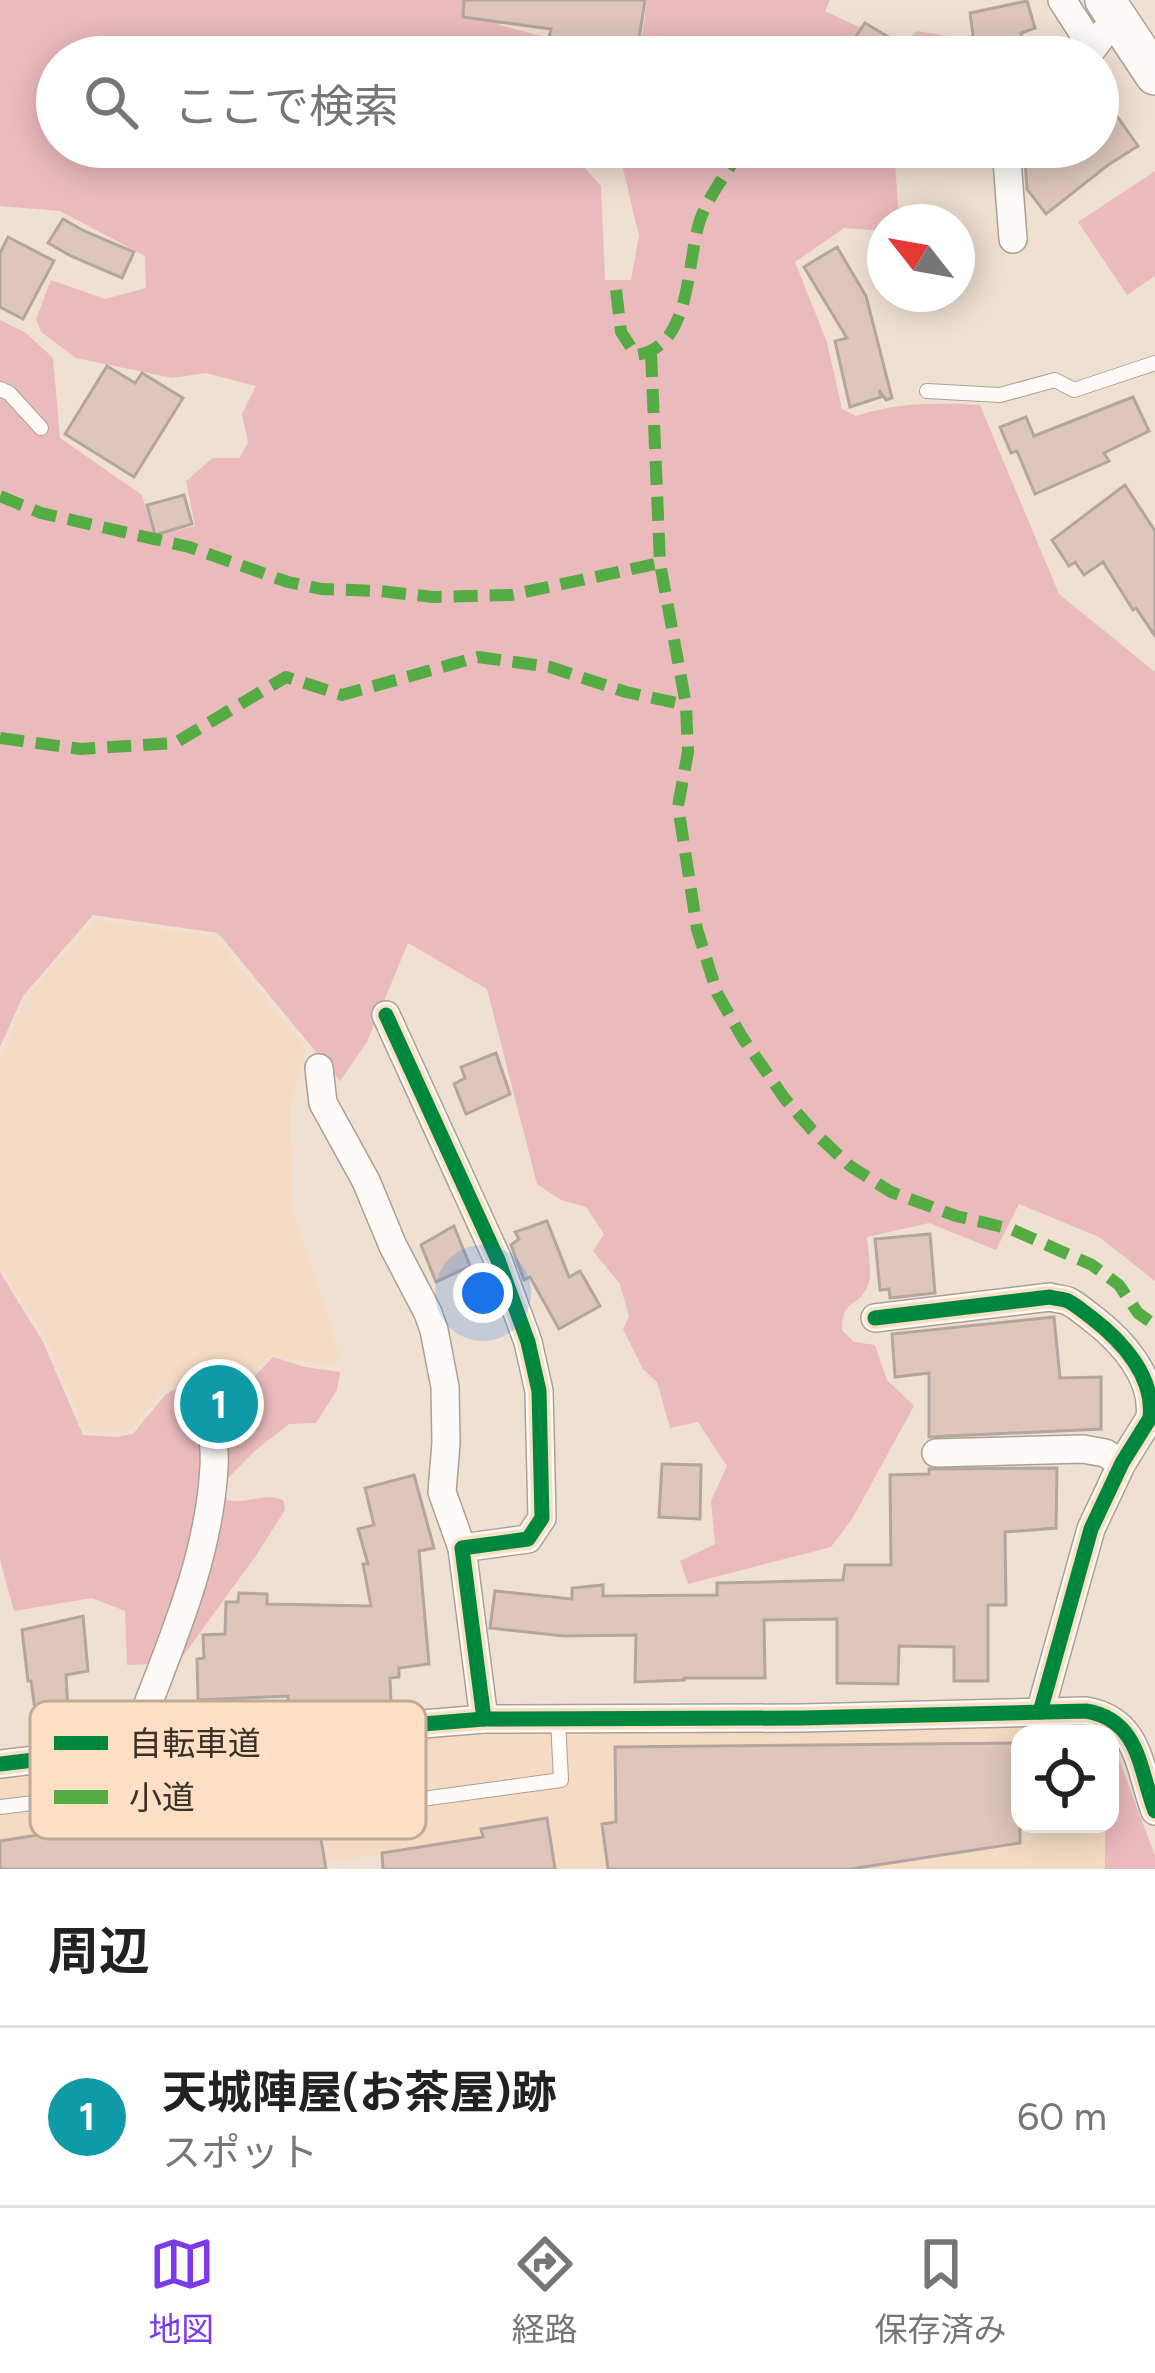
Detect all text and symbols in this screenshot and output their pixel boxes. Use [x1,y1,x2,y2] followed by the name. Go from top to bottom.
[36,36,1119,168] search box
[78,69,144,135] icon: search
[174,79,399,133] text: ここで検索
[867,204,975,312] north arrow
[453,1263,513,1323] your location
[180,1359,258,1449] pin: 1
[30,1701,426,1839] legend
[129,1724,261,1763] text: 自転車道
[1011,1725,1119,1833] map controls
[1011,1725,1119,1833] button: locate
[129,1778,195,1817] text: 小道
[48,1921,150,1982] text: 周辺
[162,2065,556,2119] text: 天城陣屋(お茶屋)跡
[79,2093,95,2140] text: 1
[1017,2093,1107,2140] text: 60 m
[162,2129,318,2176] text: スポット
[149,2231,215,2351] tab: 地図
[512,2231,578,2351] tab: 経路
[875,2231,1007,2351] tab: 保存済み

